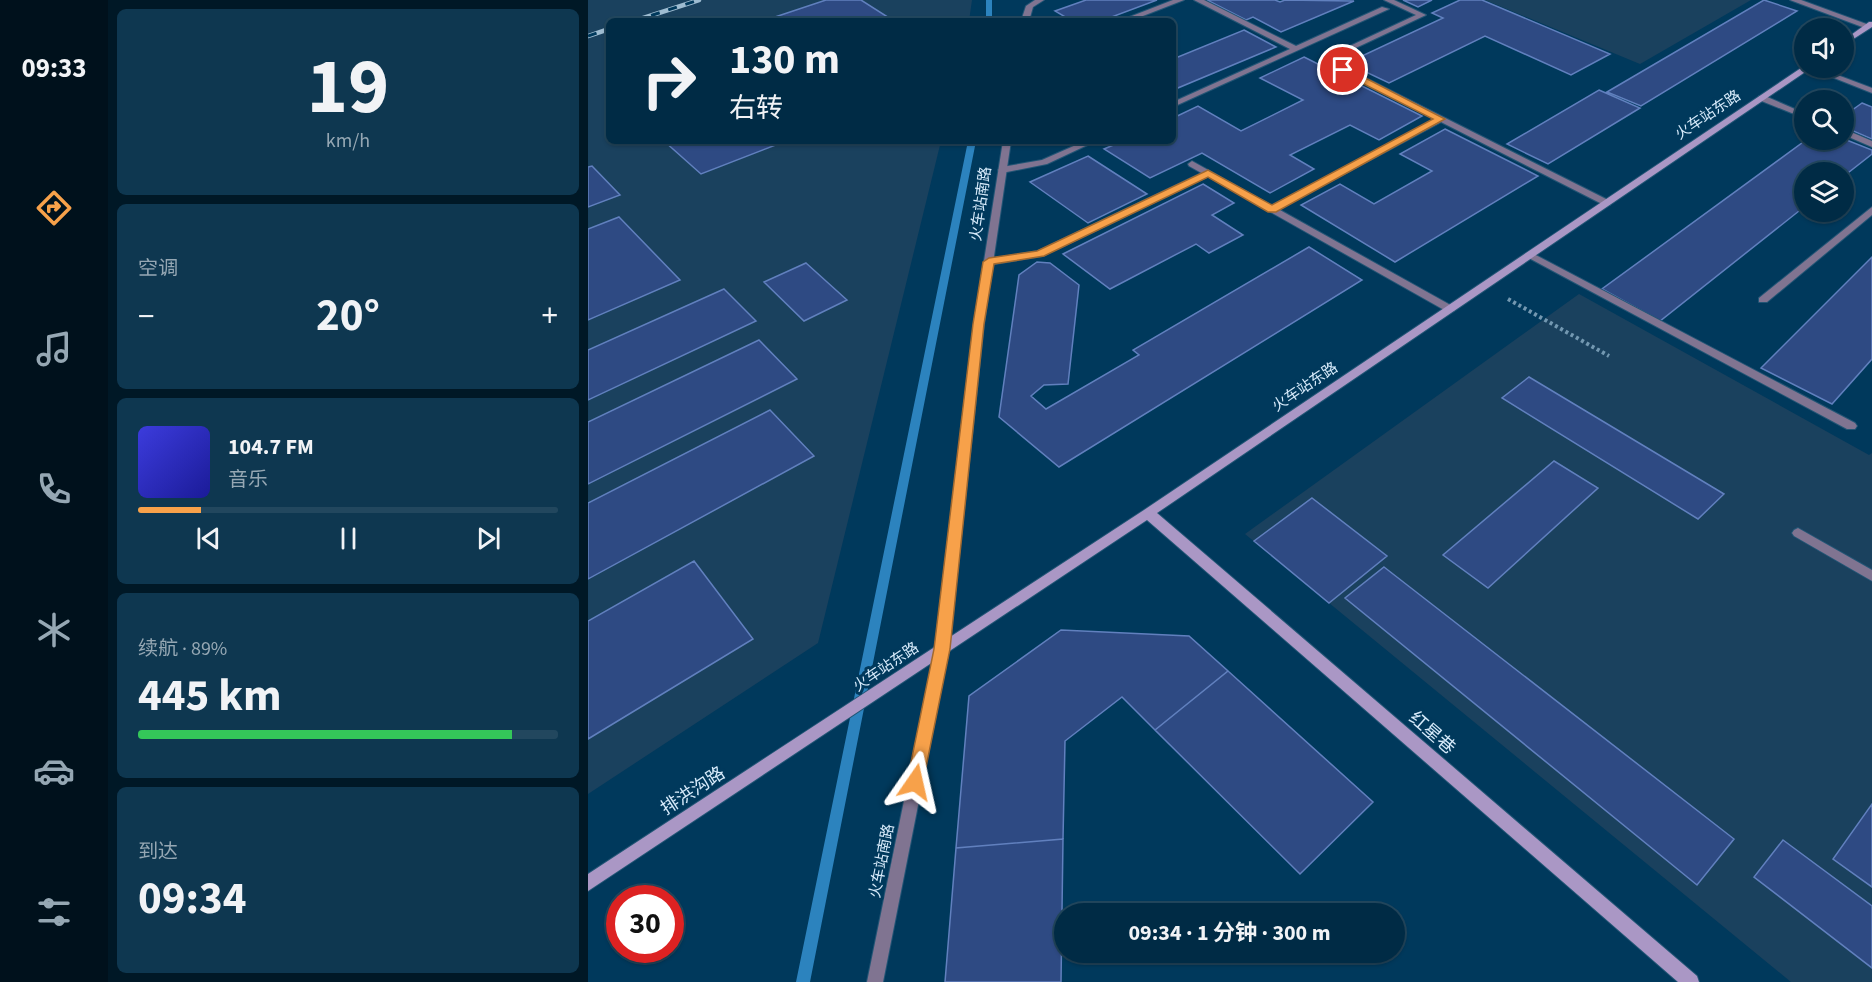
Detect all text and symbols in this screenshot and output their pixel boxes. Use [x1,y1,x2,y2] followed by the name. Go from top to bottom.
[1794,18,1854,222] map controls
[1794,18,1854,78] button: sound
[729,30,840,90] text: 130 m
[307,32,389,143] text: 19
[630,42,708,120] icon: right
[1317,44,1368,95] pin
[21,49,87,88] text: 09:33
[1326,53,1359,86] icon: arrive
[1671,85,1745,145] street label: 火车站东路
[729,89,783,128] text: 右转
[1794,90,1854,150] button: search
[326,127,370,155] text: km/h
[1794,162,1854,222] button: layers
[965,165,997,243] street label: 火车站南路
[33,187,75,229] icon: directions
[138,255,178,283] text: 空调
[316,284,380,348] text: 20°
[138,293,154,340] text: −
[542,293,558,340] text: +
[33,328,75,370] icon: music
[1268,357,1342,417] street label: 火车站东路
[228,431,314,463] text: 104.7 FM
[228,466,268,494] text: 音乐
[33,468,75,510] icon: phone
[192,522,225,555] icon: previous
[332,522,365,555] icon: pause
[472,522,505,555] icon: next
[33,609,75,651] icon: climate
[138,635,227,663] text: 续航 · 89%
[849,637,923,697] street label: 火车站东路
[138,664,282,728] text: 445 km
[1403,706,1461,760] street label: 红星巷
[33,750,75,792] icon: car
[883,750,947,814] position arrow
[656,761,730,821] street label: 排洪沟路
[865,822,899,900] street label: 火车站南路
[138,838,178,866] text: 到达
[138,867,247,931] text: 09:34
[606,885,684,963] speed limit sign: 30
[33,891,75,933] icon: filters
[1129,917,1330,949] text: 09:34 · 1 分钟 · 300 m

